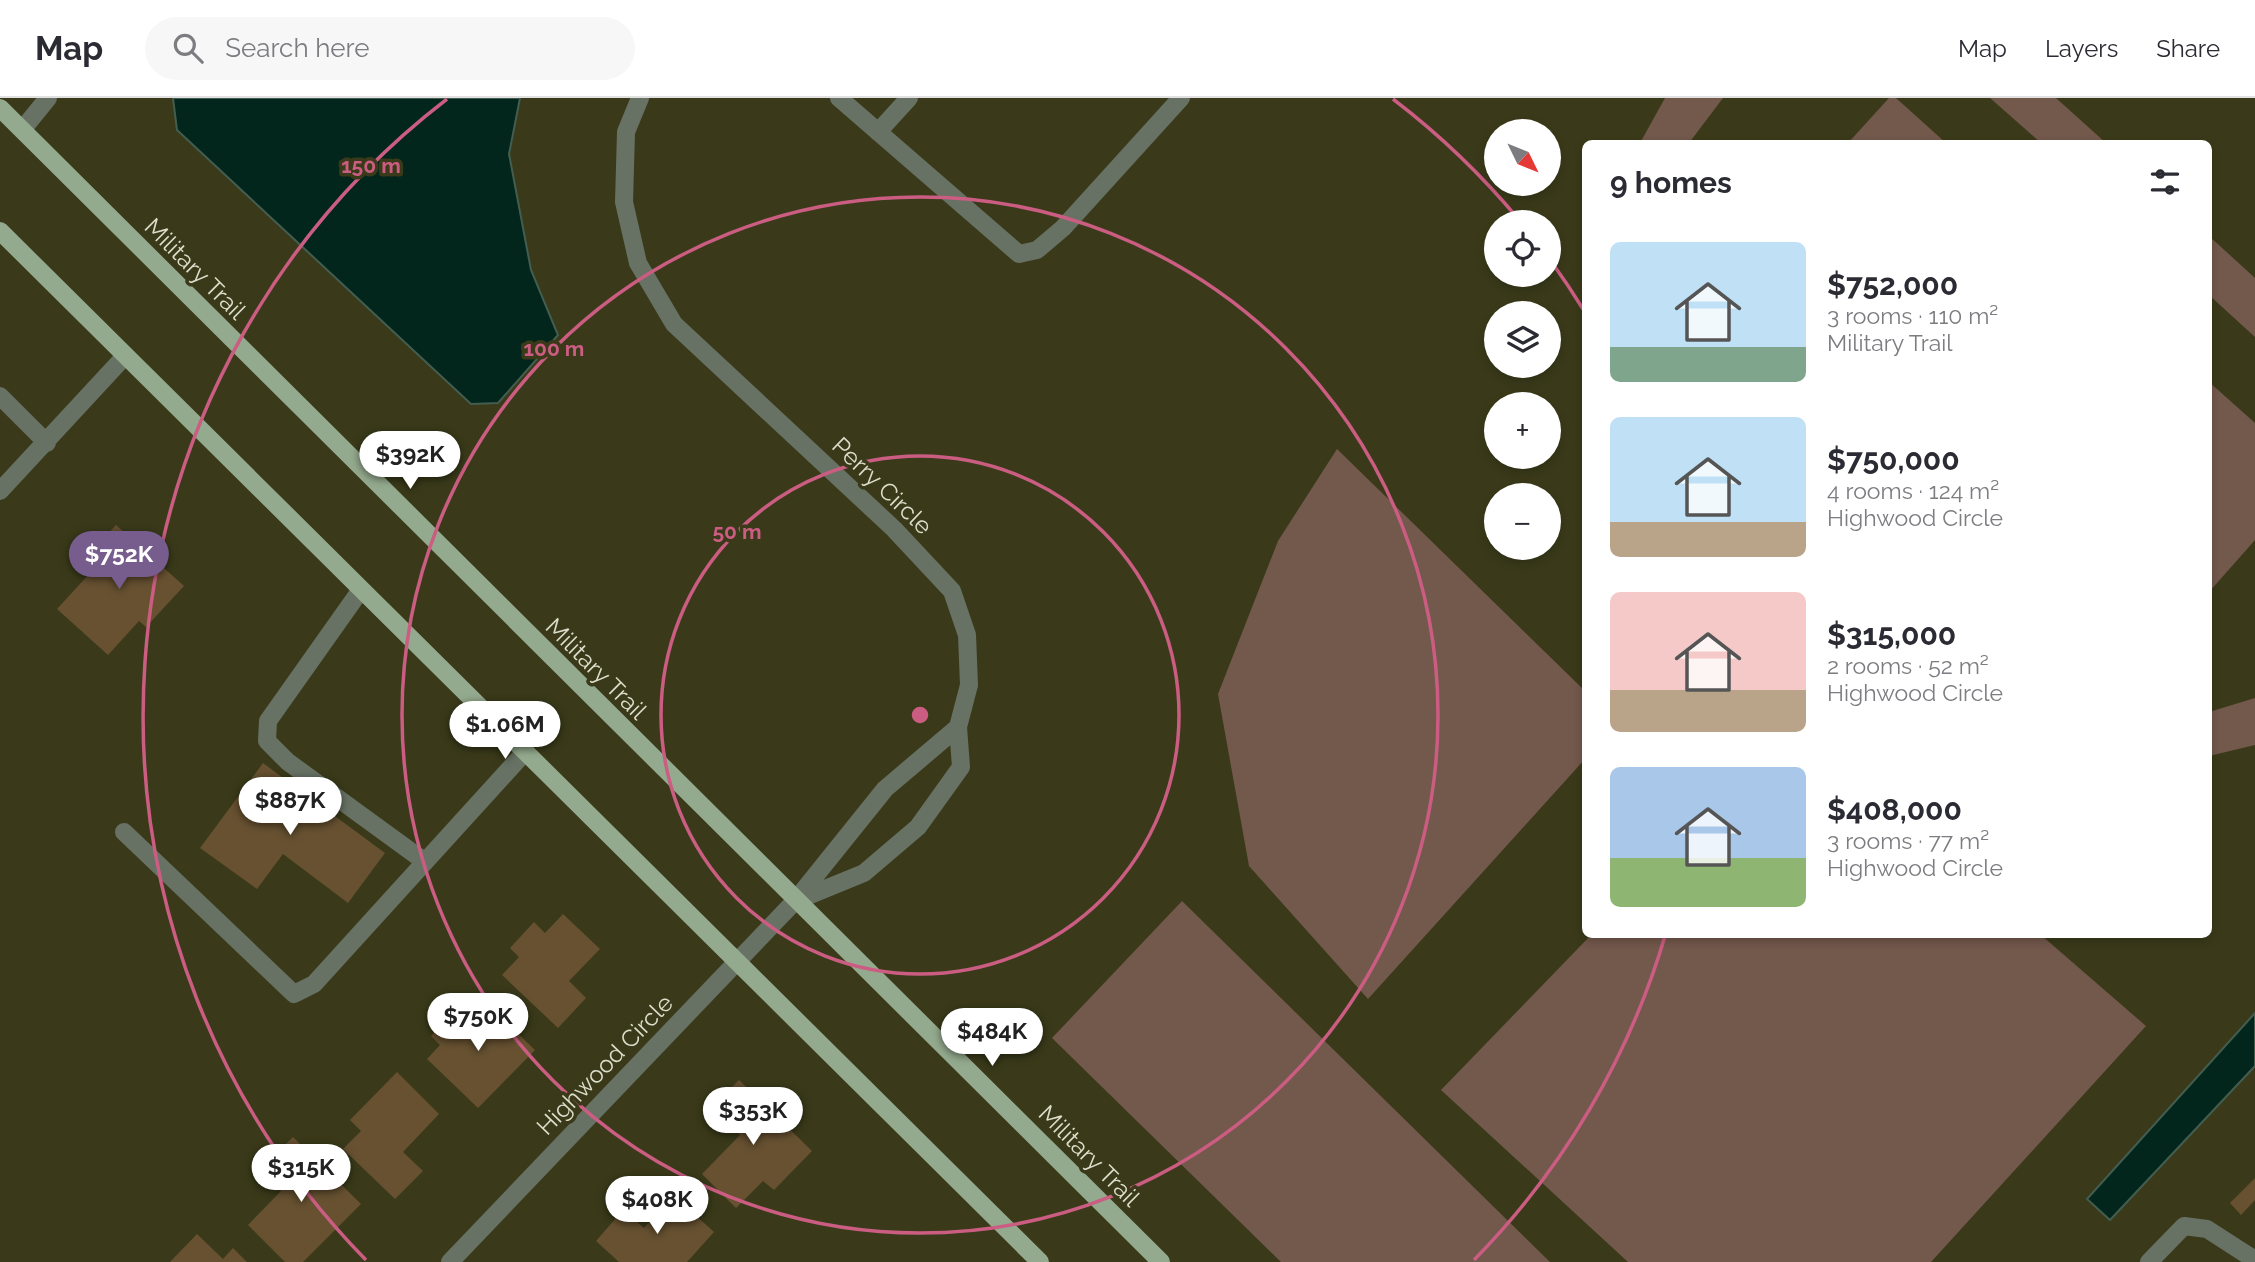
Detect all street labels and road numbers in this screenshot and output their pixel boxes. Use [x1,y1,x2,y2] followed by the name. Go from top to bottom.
[139,212,252,326] street label: Military Trail
[826,431,938,540] street label: Perry Circle
[540,612,653,726] street label: Military Trail
[530,989,679,1141] street label: Highwood Circle
[1033,1099,1146,1213] street label: Military Trail

